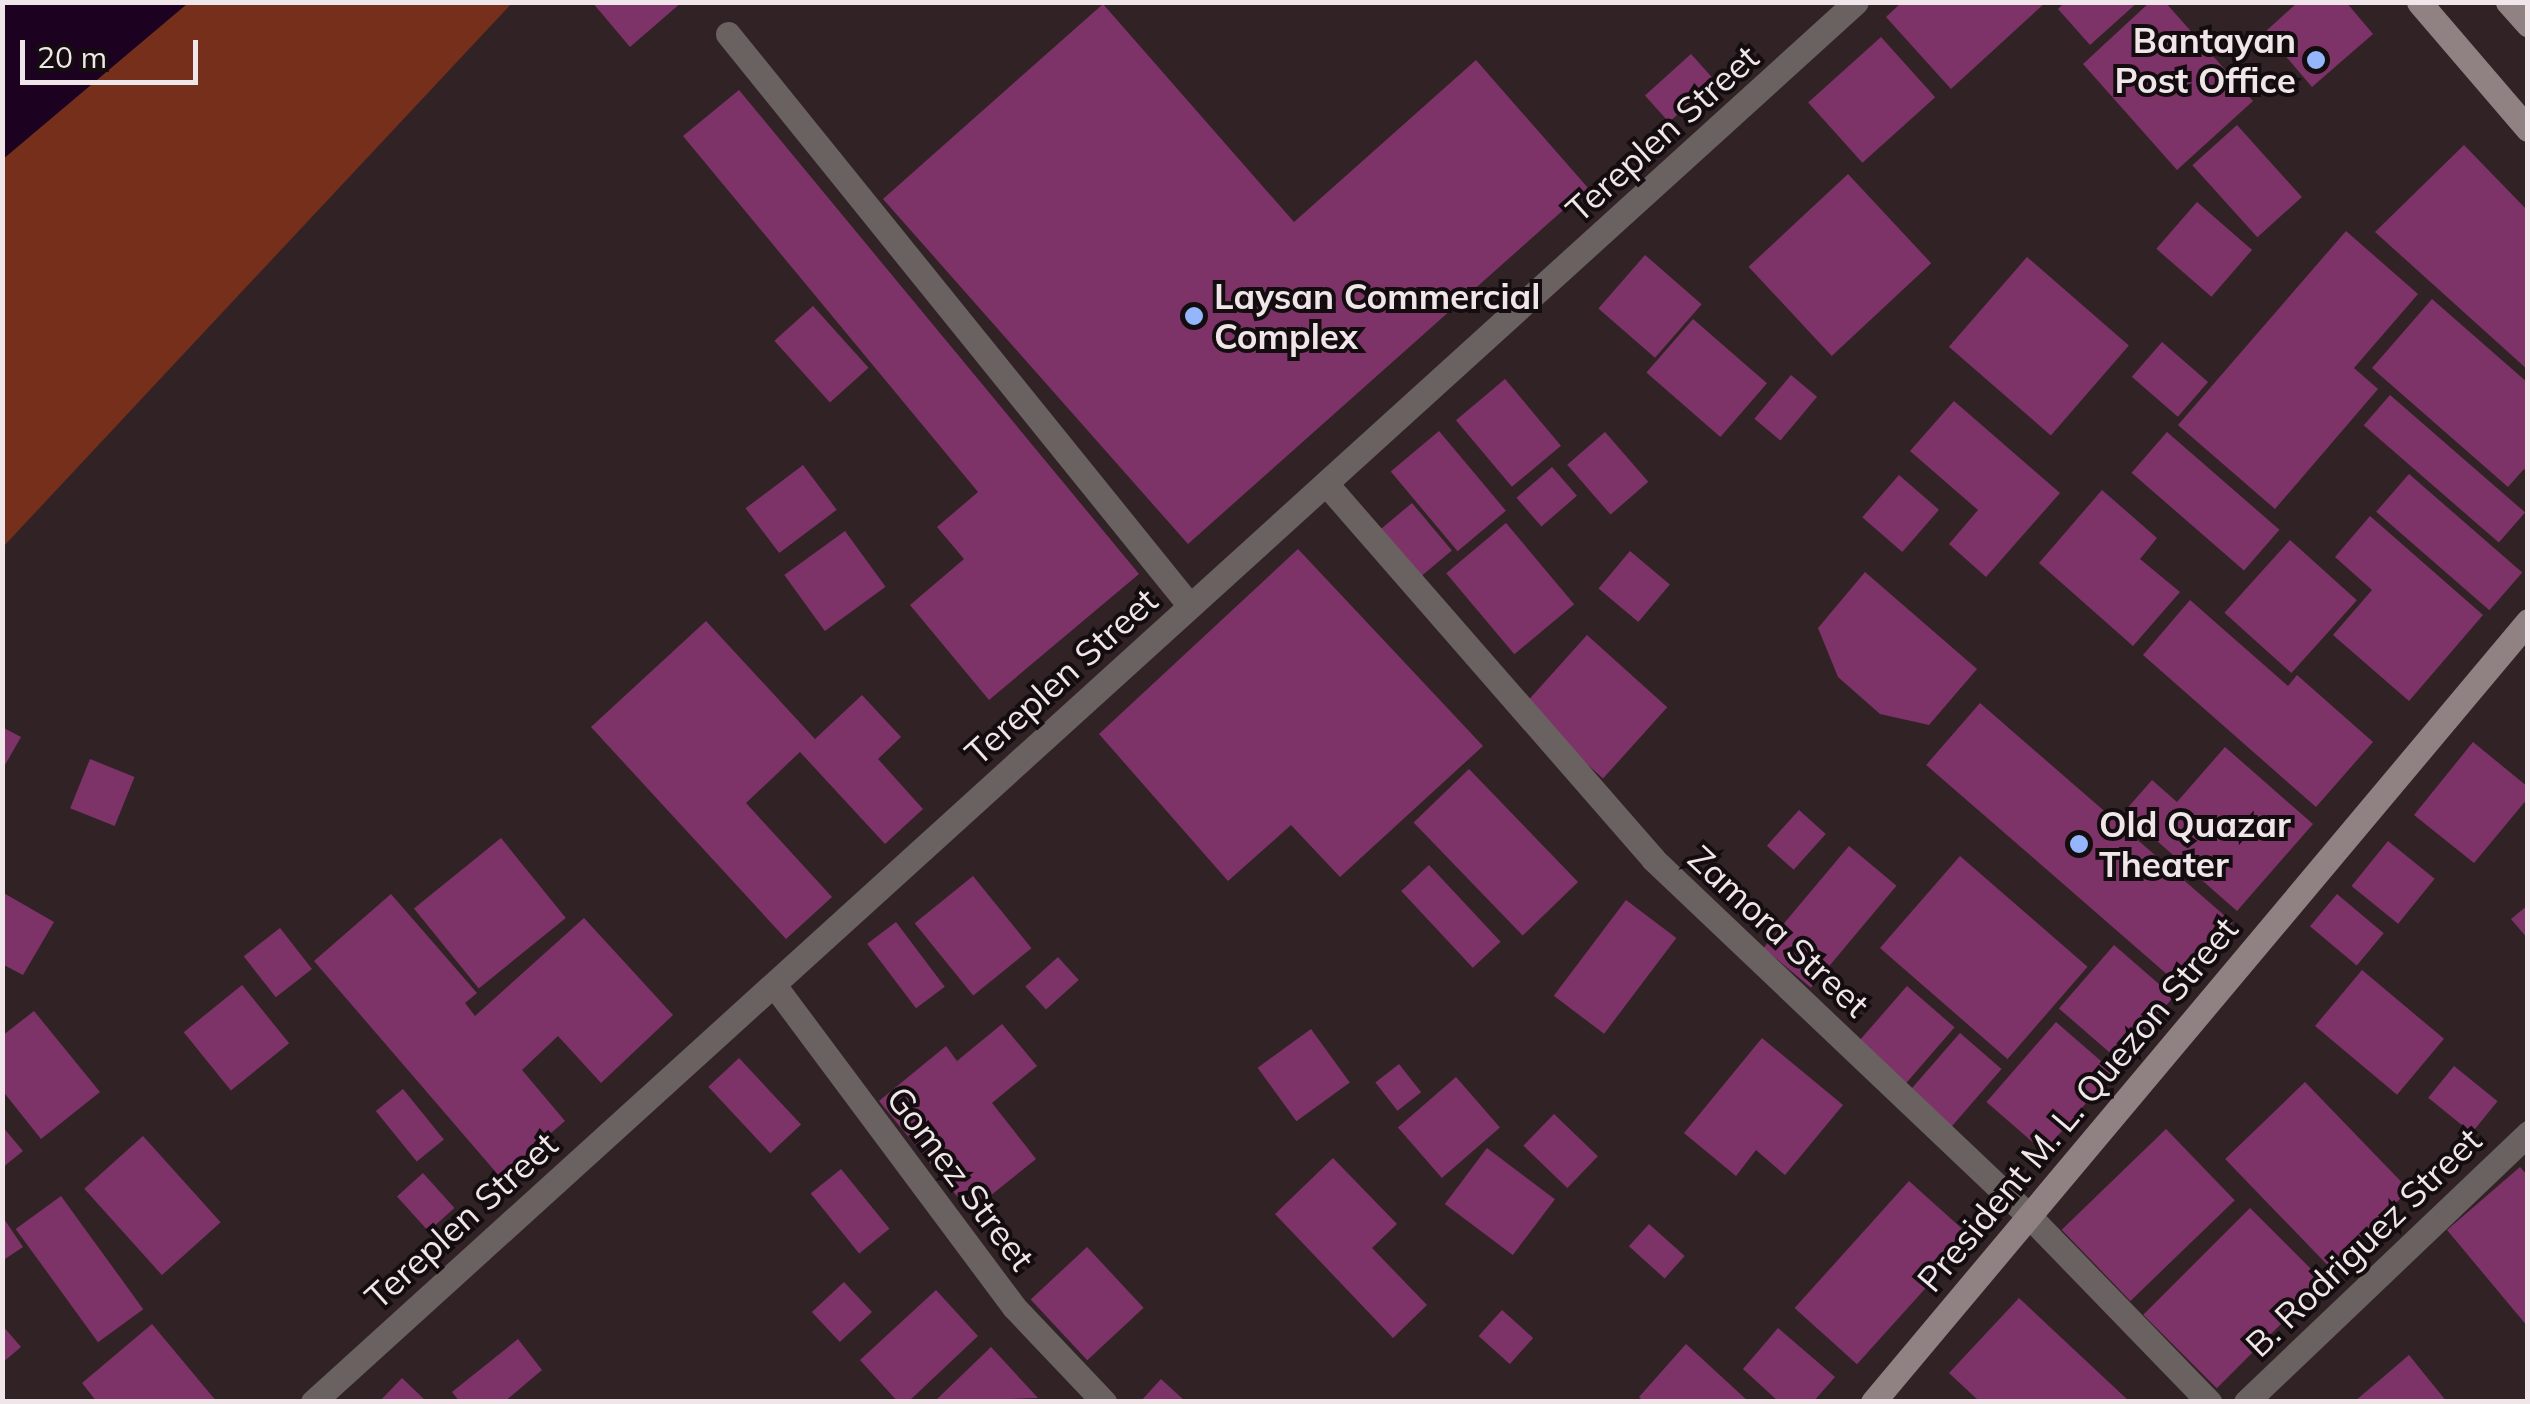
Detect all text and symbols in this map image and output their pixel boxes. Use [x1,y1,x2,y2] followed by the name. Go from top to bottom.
[2115,19,2296,101] place label: Bantayan Post Office
[25,20,202,82] scale bar
[1557,36,1767,230] street label: Tereplen Street
[37,38,107,76] text: 20 m
[2305,49,2327,71] marker: Bantayan Post Office
[1214,275,1540,357] place label: Laysan Commercial Complex
[1183,305,1205,327] marker: Laysan Commercial Complex
[956,579,1166,773] street label: Tereplen Street
[2099,803,2291,885] place label: Old Quazar Theater
[2068,833,2090,855] marker: Old Quazar Theater
[1680,837,1878,1025] street label: Zamora Street
[1908,908,2246,1300] street label: President M. L. Quezon Street
[878,1078,1044,1278] street label: Gomez Street
[2237,1119,2489,1365] street label: B. Rodriguez Street
[356,1123,566,1317] street label: Tereplen Street

